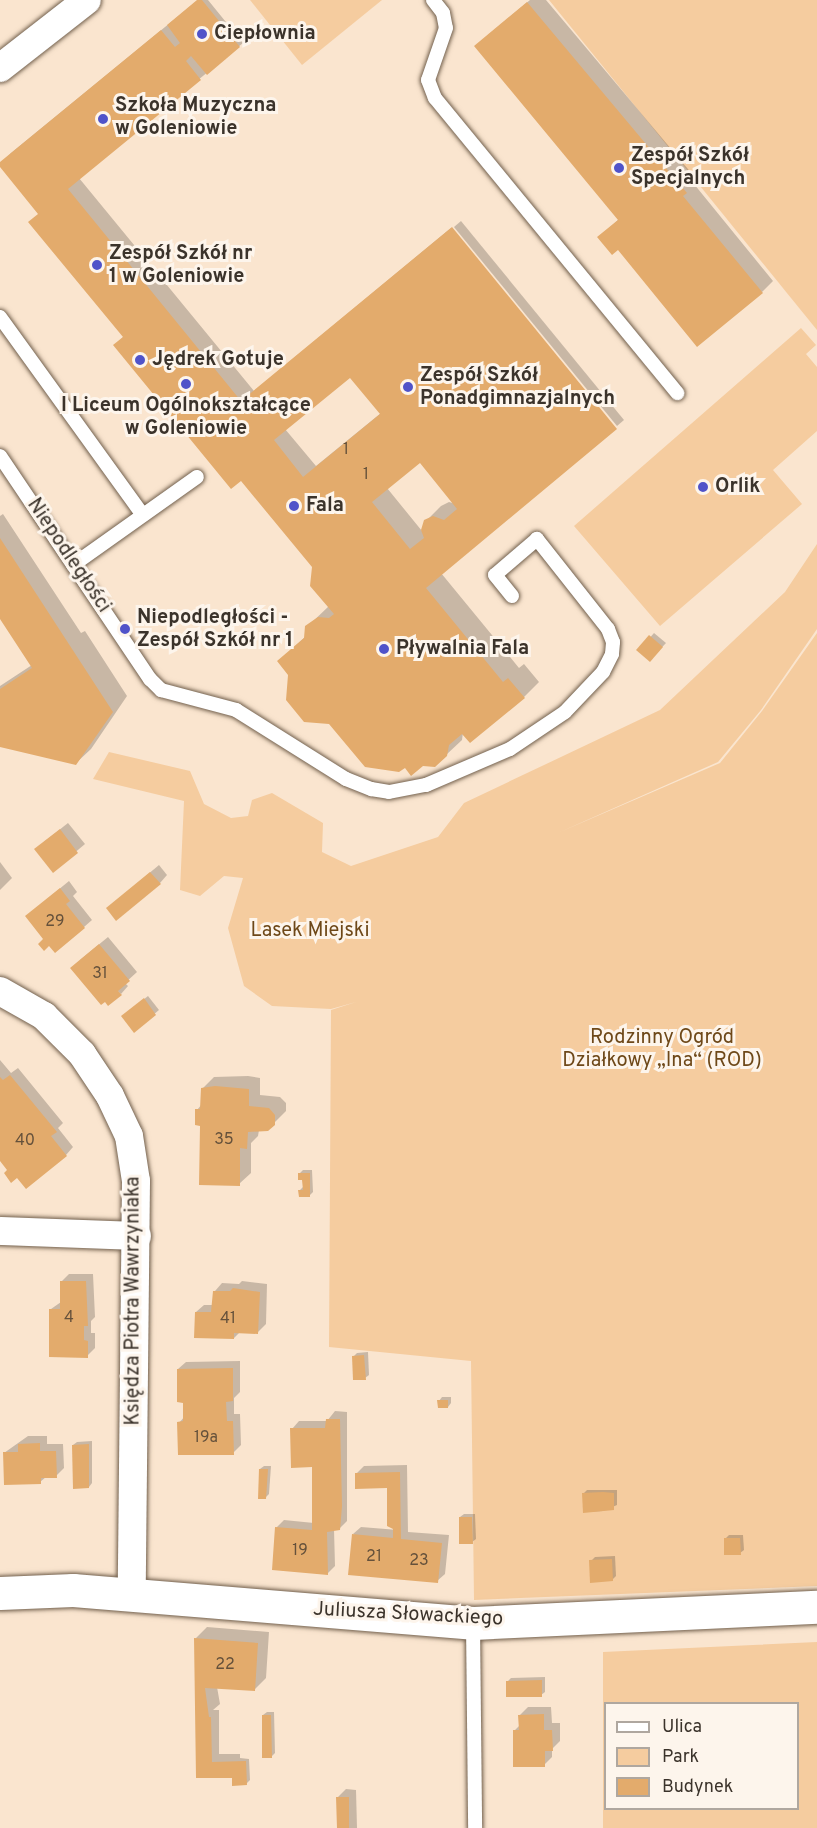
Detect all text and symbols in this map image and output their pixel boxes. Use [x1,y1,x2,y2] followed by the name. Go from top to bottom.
[214,22,316,46] place label: Ciepłownia
[195,27,209,41] marker: Ciepłownia
[115,95,276,142] place label: Szkoła Muzyczna w Goleniowie
[96,112,110,126] marker: Szkoła Muzyczna w Goleniowie
[631,144,749,191] place label: Zespół Szkół Specjalnych
[612,161,626,175] marker: Zespół Szkół Specjalnych
[109,242,252,289] place label: Zespół Szkół nr 1 w Goleniowie
[90,258,104,272] marker: Zespół Szkół nr 1 w Goleniowie
[152,348,284,372] place label: Jędrek Gotuje
[133,353,147,367] marker: Jędrek Gotuje
[420,364,615,411] place label: Zespół Szkół Ponadgimnazjalnych
[179,377,193,391] marker: I Liceum Ogólnokształcące w Goleniowie
[401,380,415,394] marker: Zespół Szkół Ponadgimnazjalnych
[61,394,311,441] place label: I Liceum Ogólnokształcące w Goleniowie
[343,440,349,460] house number: 1
[363,465,369,485] house number: 1
[715,475,760,499] place label: Orlik
[696,480,710,494] marker: Orlik
[21,494,115,618] street label: Niepodległości
[306,494,344,518] place label: Fala
[287,499,301,513] marker: Fala
[137,606,293,653] place label: Niepodległości - Zespół Szkół nr 1
[118,622,132,636] marker: Niepodległości - Zespół Szkół nr 1
[396,637,529,661] place label: Pływalnia Fala
[377,642,391,656] marker: Pływalnia Fala
[45,912,65,932] house number: 29
[250,919,370,943] park label: Lasek Miejski
[92,964,108,984] house number: 31
[562,1027,762,1074] park label: Rodzinny Ogród Działkowy „Ina“ (ROD)
[214,1130,234,1150] house number: 35
[15,1131,35,1151] house number: 40
[122,1176,146,1426] street label: Księdza Piotra Wawrzyniaka
[64,1308,74,1328] house number: 4
[220,1309,236,1329] house number: 41
[194,1428,218,1448] house number: 19a
[292,1541,308,1561] house number: 19
[366,1547,382,1567] house number: 21
[409,1551,429,1571] house number: 23
[312,1598,504,1632] street label: Juliusza Słowackiego
[215,1655,235,1675] house number: 22
[604,1702,799,1810] legend
[662,1716,702,1739] text: Ulica
[662,1746,699,1769] text: Park
[662,1776,733,1799] text: Budynek

